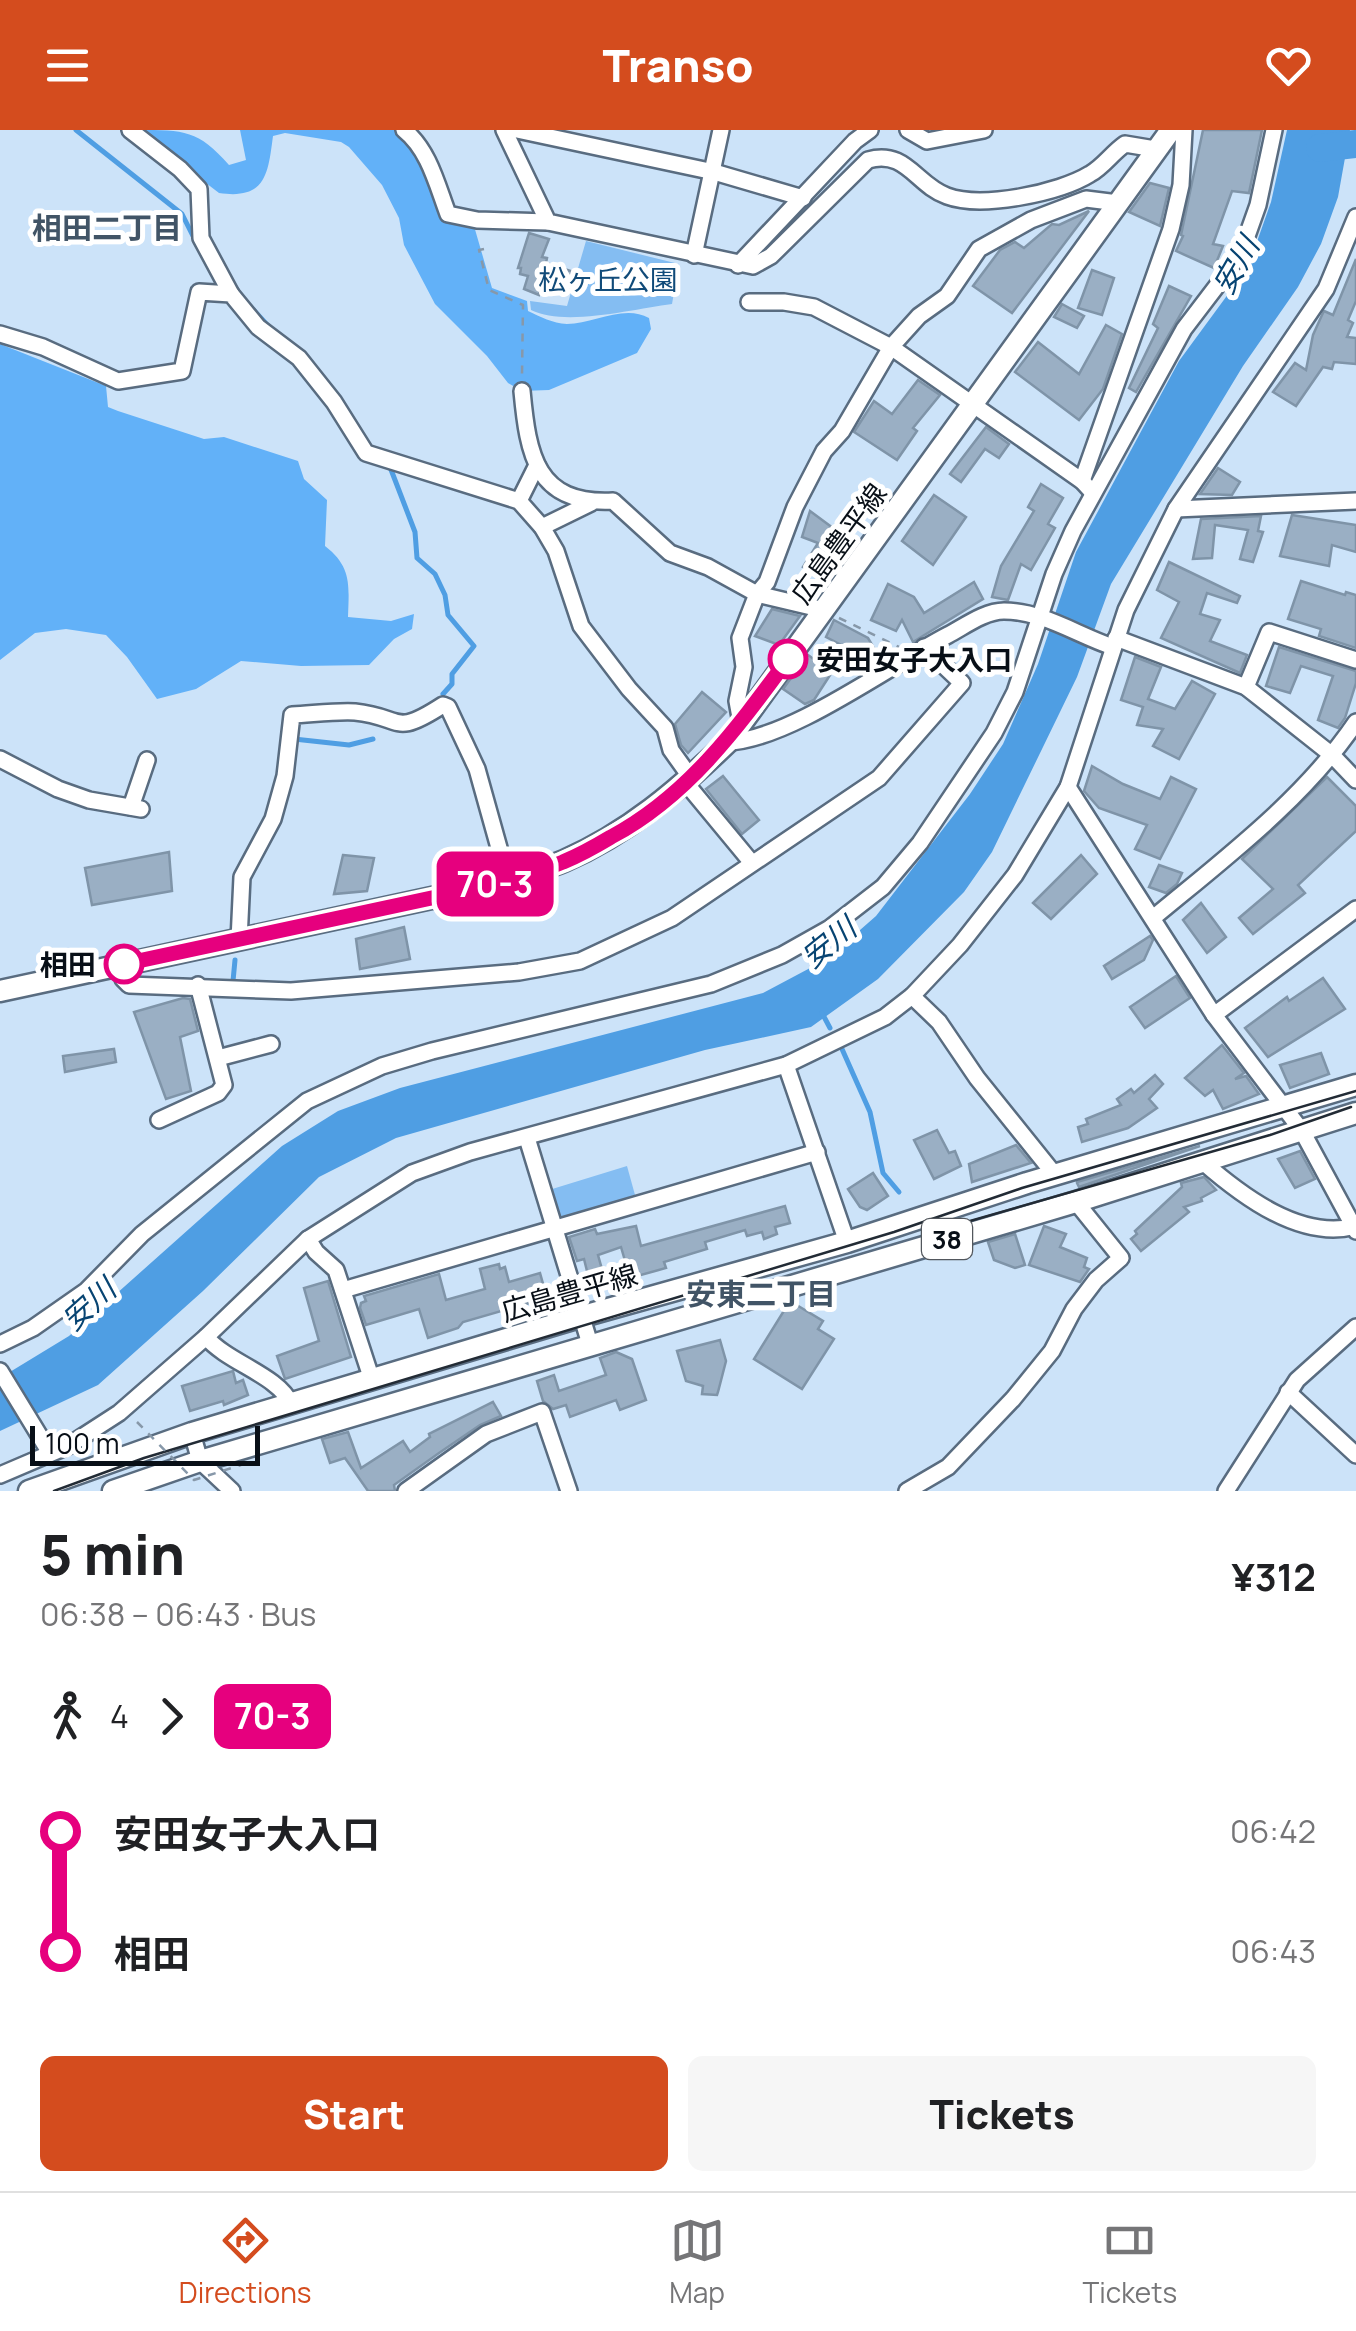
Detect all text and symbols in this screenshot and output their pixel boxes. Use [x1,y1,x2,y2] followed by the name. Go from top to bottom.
[603,34,753,96] text: Transo
[40,38,95,93] icon: menu
[1261,38,1316,93] icon: heart
[32,207,182,248] district label: 相田二丁目
[1202,226,1269,301] water label: 安川
[538,260,678,298] park label: 松ヶ丘公園
[781,475,895,611] street label: 広島豊平線
[769,640,807,678] marker: 安田女子大入口
[816,640,1012,678] place label: 安田女子大入口
[425,852,565,916] line badge: 70-3
[457,860,533,908] text: 70-3
[792,905,867,977] water label: 安川
[40,945,96,983] place label: 相田
[105,945,143,983] marker: 相田
[922,1219,972,1259] road number: 38
[496,1254,642,1330] street label: 広島豊平線
[52,1267,126,1339] water label: 安川
[686,1273,836,1314] district label: 安東二丁目
[30,1421,260,1466] scale bar
[45,1424,119,1462] text: 100 m
[40,1516,185,1592] text: 5 min
[1231,1550,1316,1602] text: ¥312
[40,1592,316,1636] text: 06:38 – 06:43 · Bus
[40,1689,95,1744] icon: walk
[144,1689,199,1744] icon: forward
[234,1692,311,1740] text: 70-3
[110,1694,129,1738] text: 4
[114,1807,380,1859] text: 安田女子大入口
[1230,1809,1316,1853] text: 06:42
[114,1927,190,1979] text: 相田
[1230,1929,1316,1973] text: 06:43
[40,2056,668,2171] button: Start
[688,2056,1316,2171] button: Tickets
[179,2213,312,2311] tab: Directions
[669,2213,725,2311] tab: Map
[1083,2213,1177,2311] tab: Tickets

